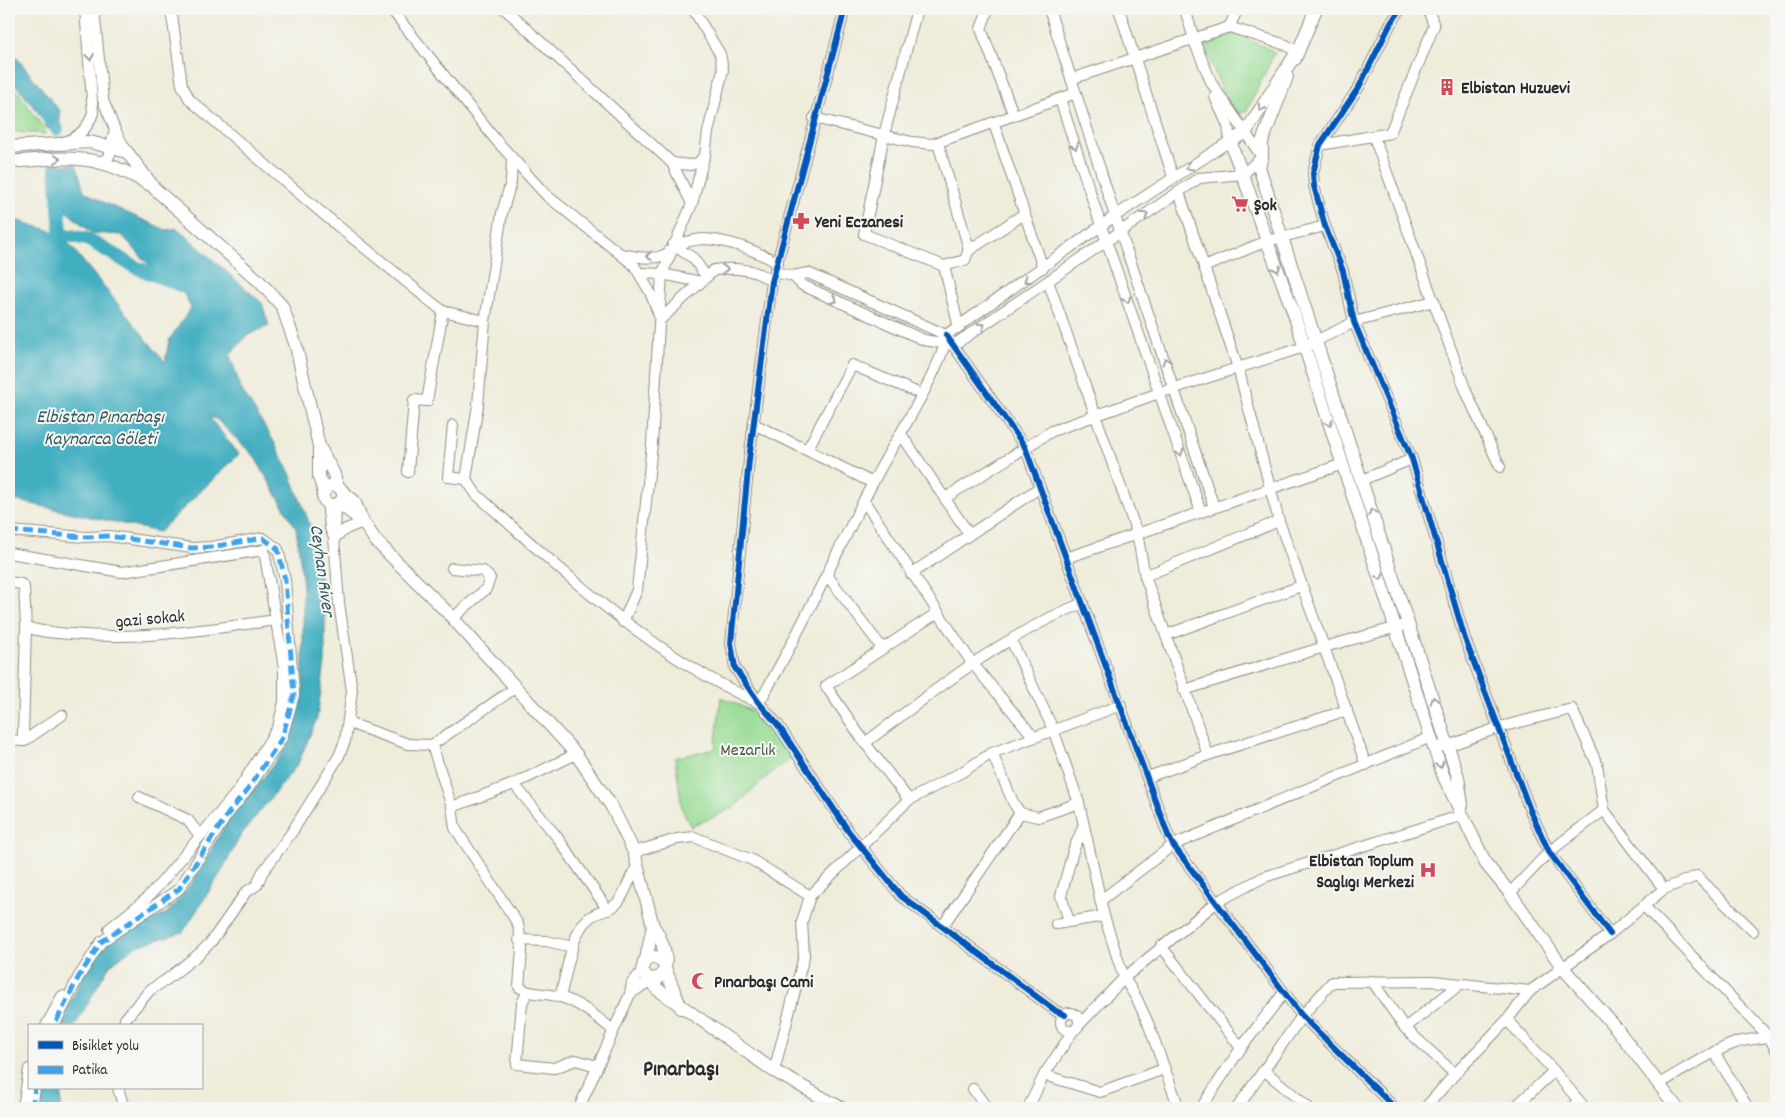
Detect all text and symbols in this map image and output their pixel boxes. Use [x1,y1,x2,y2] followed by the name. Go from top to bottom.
[84,54,95,62] one-way arrow
[1437,77,1457,97] building icon: Elbistan Huzuevi
[1461,77,1571,102] place label: Elbistan Huzuevi
[1258,102,1267,112] one-way arrow
[1069,141,1079,149] one-way arrow
[54,154,62,164] one-way arrow
[1185,161,1195,170] one-way arrow
[1230,194,1250,214] supermarket icon: Şok
[1254,194,1277,219] place label: Şok
[791,211,811,231] pharmacy icon: Yeni Eczanesi
[814,211,904,236] place label: Yeni Eczanesi
[1139,212,1149,221] one-way arrow
[645,251,653,262] one-way arrow
[721,263,729,274] one-way arrow
[1271,264,1281,273] one-way arrow
[1023,274,1033,283] one-way arrow
[829,293,838,304] one-way arrow
[1121,295,1131,303] one-way arrow
[976,323,985,332] one-way arrow
[1162,358,1172,366] one-way arrow
[36,405,165,454] water label: Elbistan Pınarbaşı Kaynarca Göleti
[1323,418,1333,427] one-way arrow
[1174,448,1184,457] one-way arrow
[1368,509,1378,517] one-way arrow
[301,523,341,620] water label: Ceyhan River
[1374,573,1384,581] one-way arrow
[115,605,186,636] street label: gazi sokak
[1429,696,1439,705] one-way arrow
[720,739,776,764] park label: Mezarlık
[1434,761,1444,769] one-way arrow
[1309,850,1415,896] place label: Elbistan Toplum Saglıgı Merkezi
[1418,860,1438,880] hospital icon: Elbistan Toplum Saglıgı Merkezi
[690,971,710,991] mosque icon: Pınarbaşı Cami
[714,971,814,996] place label: Pınarbaşı Cami
[28,1024,202,1090] legend
[72,1036,139,1058] text: Bisiklet yolu
[643,1055,719,1086] district label: Pınarbaşı
[72,1060,108,1082] text: Patika

